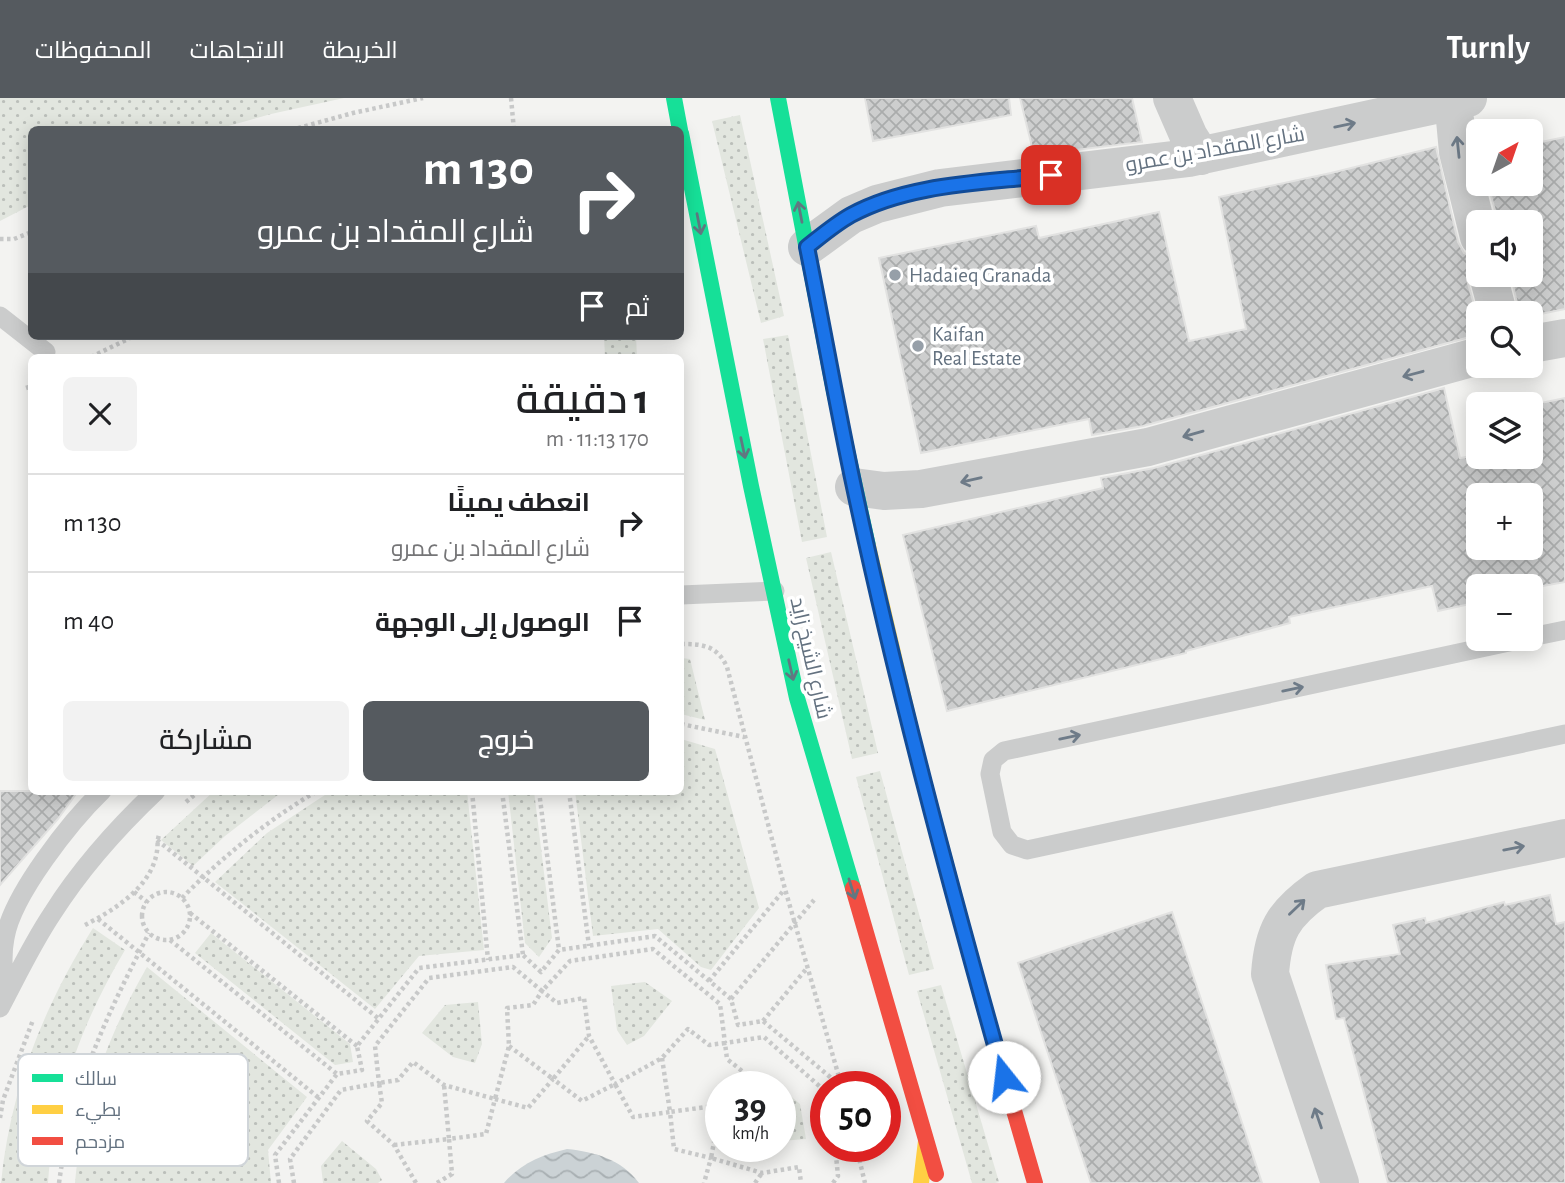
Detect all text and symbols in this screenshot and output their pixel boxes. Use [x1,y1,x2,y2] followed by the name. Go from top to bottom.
[1446,32,1530,65] text: Turnly
[35,39,152,63] text: المحفوظات
[190,39,285,63] text: الاتجاهات
[323,39,398,63] text: الخريطة
[1333,117,1356,131] one-way arrow
[1466,119,1544,196] north arrow
[1466,119,1543,651] map controls
[1124,123,1307,179] street label: شارع المقداد بن عمرو
[1452,136,1465,159] one-way arrow
[423,145,534,194] text: 130 m
[1021,145,1081,205] pin
[558,154,649,245] icon: right
[1032,156,1070,194] icon: arrive
[793,201,807,224] one-way arrow
[1466,210,1543,287] button: sound
[692,212,706,235] one-way arrow
[257,216,534,248] text: شارع المقداد بن عمرو
[909,265,1052,286] place label: Hadaieq Granada
[887,267,903,283] marker: Hadaieq Granada
[573,287,611,325] icon: arrive
[625,295,649,321] text: ثم
[1466,301,1543,378] button: search
[932,324,1021,369] place label: Kaifan Real Estate
[910,338,926,354] marker: Kaifan Real Estate
[1402,368,1425,381] one-way arrow
[63,377,137,451] button: close
[516,379,649,421] text: 1 دقيقة
[1466,392,1543,469] button: layers
[546,428,649,451] text: 170 m · 11:13
[1183,428,1205,441] one-way arrow
[737,436,750,459] one-way arrow
[960,474,983,488] one-way arrow
[1466,483,1543,560] button: +
[447,490,590,516] text: انعطف يمينًا
[611,504,649,542] icon: right
[63,510,122,536] text: 130 m
[391,538,590,561] text: شارع المقداد بن عمرو
[1466,574,1543,651] button: −
[783,595,835,722] street label: شارع الشيخ زايد
[611,602,649,640] icon: arrive
[63,608,114,634] text: 40 m
[375,610,590,636] text: الوصول إلى الوجهة
[785,658,798,681] one-way arrow
[1281,681,1304,695] one-way arrow
[63,701,349,781] button: مشاركة
[363,701,649,781] button: خروج
[1058,729,1081,743] one-way arrow
[1502,841,1525,855] one-way arrow
[846,878,859,900] one-way arrow
[1288,898,1305,915] one-way arrow
[967,1040,1041,1114] position arrow
[18,1054,248,1166] legend
[75,1070,117,1089] text: سالك
[810,1071,901,1162] speed limit sign: 50
[734,1090,766,1125] text: 39
[75,1101,121,1124] text: بطيء
[1311,1108,1323,1130] one-way arrow
[732,1125,769,1143] text: km/h
[75,1133,125,1155] text: مزدحم

